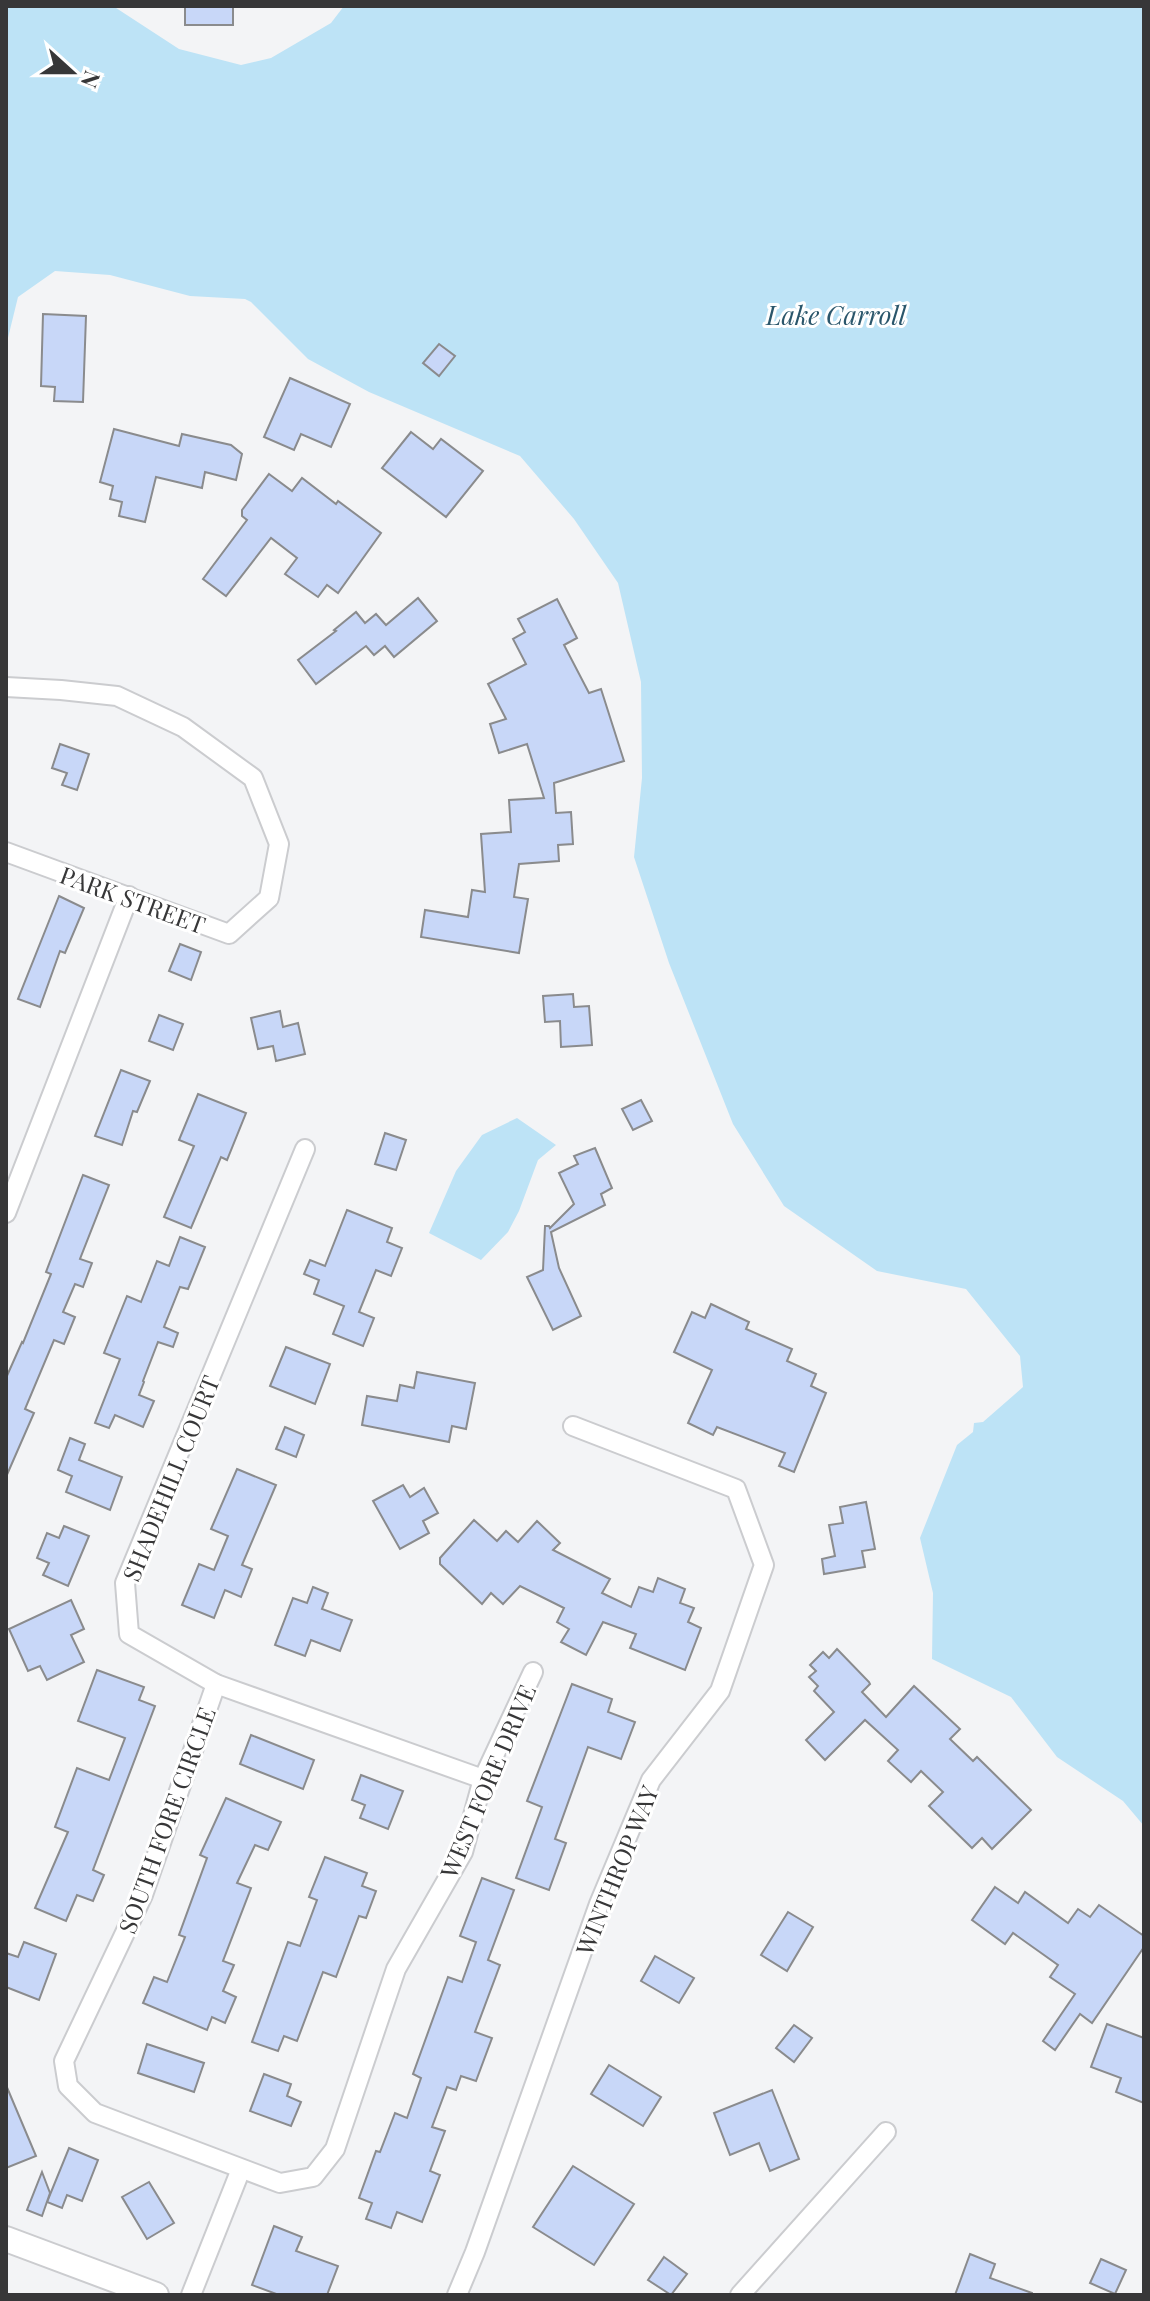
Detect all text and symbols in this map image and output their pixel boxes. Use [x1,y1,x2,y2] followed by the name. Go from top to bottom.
[32,32,112,112] north arrow
[75,67,108,92] text: N
[765,297,908,332] water label: Lake Carroll
[56,858,210,940] street label: PARK STREET
[114,1370,226,1585] street label: SHADEHILL COURT
[431,1679,542,1884] street label: WEST FORE DRIVE
[110,1702,222,1938] street label: SOUTH FORE CIRCLE
[567,1780,665,1960] street label: WINTHROP WAY

